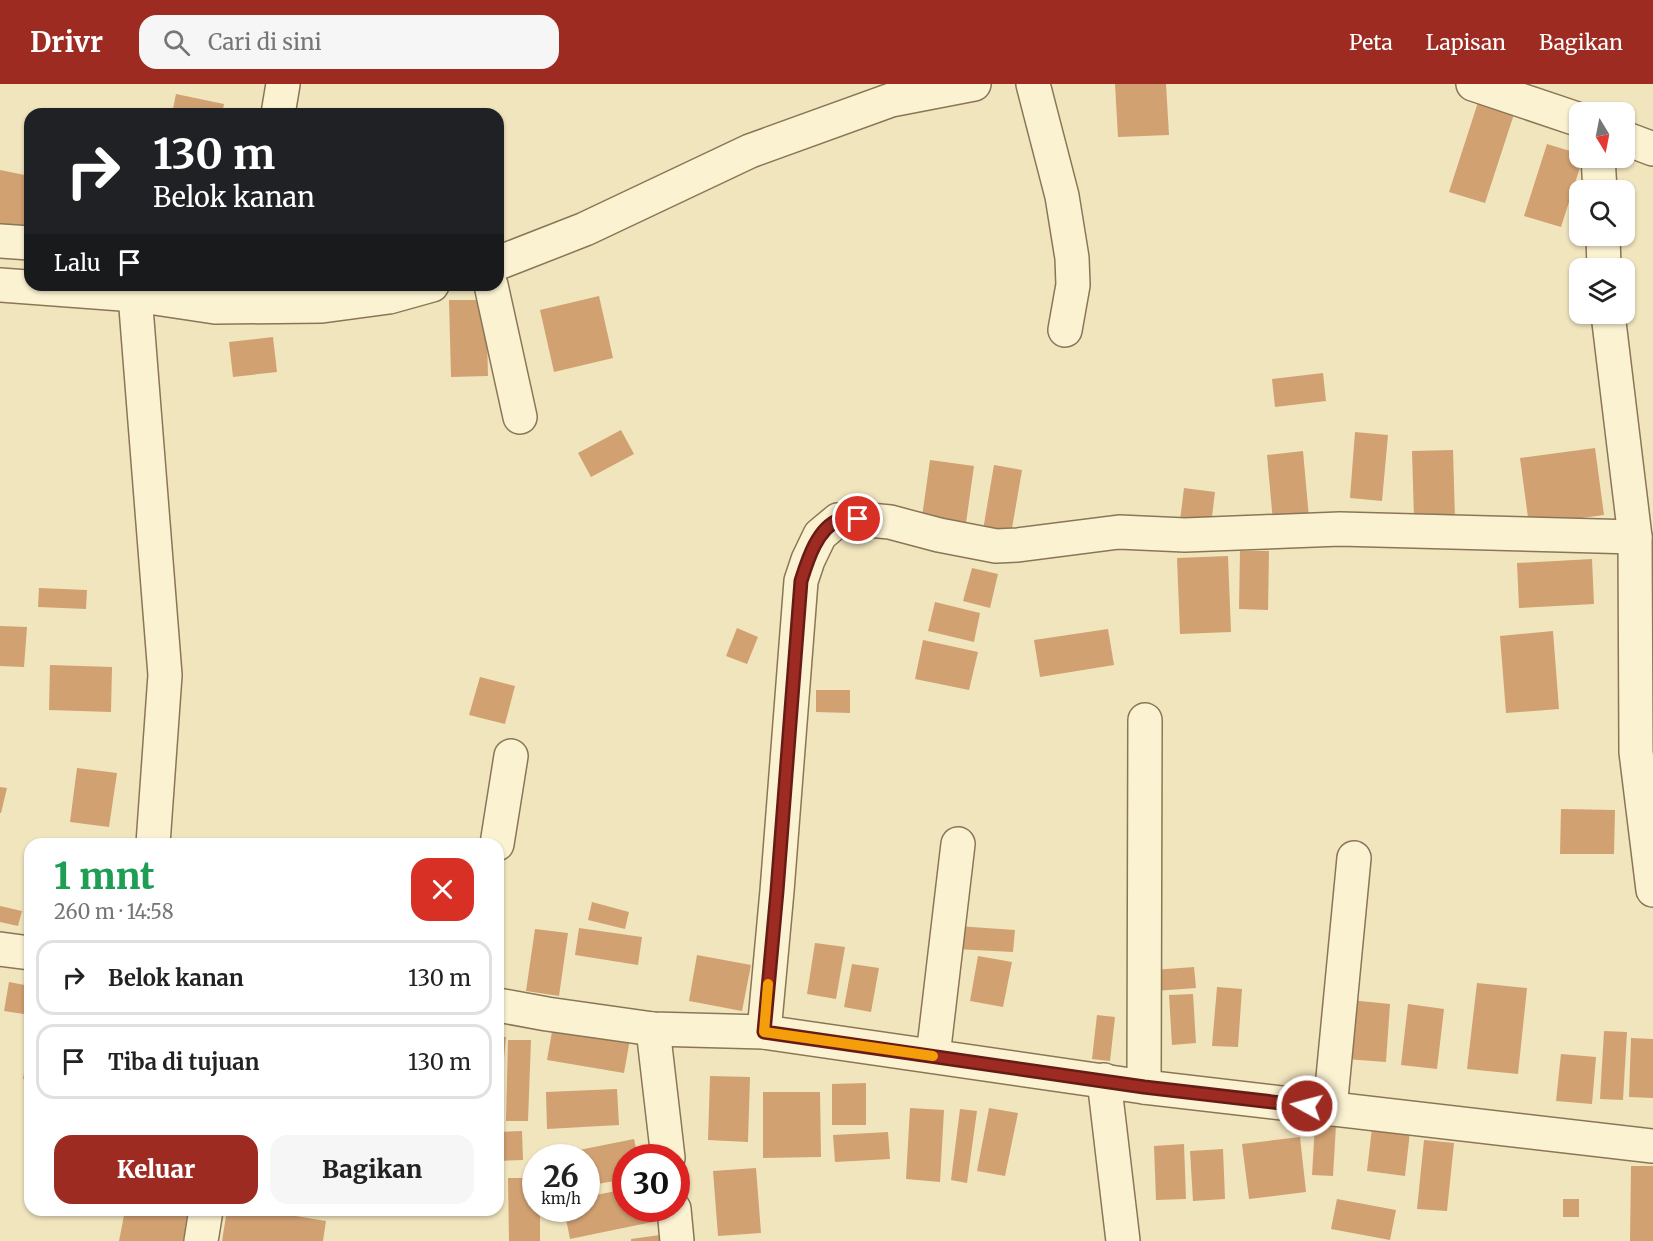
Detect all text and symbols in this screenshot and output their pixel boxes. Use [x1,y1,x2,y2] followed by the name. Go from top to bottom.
[139,15,559,69] search box
[30,24,103,60] text: Drivr
[160,26,193,59] icon: search
[208,28,322,56] text: Cari di sini
[1349,29,1393,56] text: Peta
[1426,29,1506,56] text: Lapisan
[1539,29,1623,56] text: Bagikan
[1569,102,1635,168] north arrow
[1569,102,1635,324] map controls
[153,128,275,180] text: 130 m
[54,132,132,210] icon: right
[153,180,315,214] text: Belok kanan
[1569,180,1635,246] button: search
[113,246,146,279] icon: arrive
[54,249,101,277] text: Lalu
[1569,258,1635,324] button: layers
[832,493,883,544] pin
[841,502,874,535] icon: arrive
[54,854,155,899] text: 1 mnt
[411,858,474,921] button: close
[54,899,174,924] text: 260 m · 14:58
[57,961,90,994] icon: right
[108,964,244,992] text: Belok kanan
[408,964,471,992] text: 130 m
[57,1045,90,1078] icon: arrive
[108,1048,259,1076] text: Tiba di tujuan
[408,1048,471,1076] text: 130 m
[1275,1074,1339,1138] position arrow
[54,1135,258,1204] button: Keluar
[270,1135,474,1204] button: Bagikan
[612,1144,690,1222] speed limit sign: 30
[543,1157,579,1195] text: 26
[541,1189,581,1208] text: km/h

